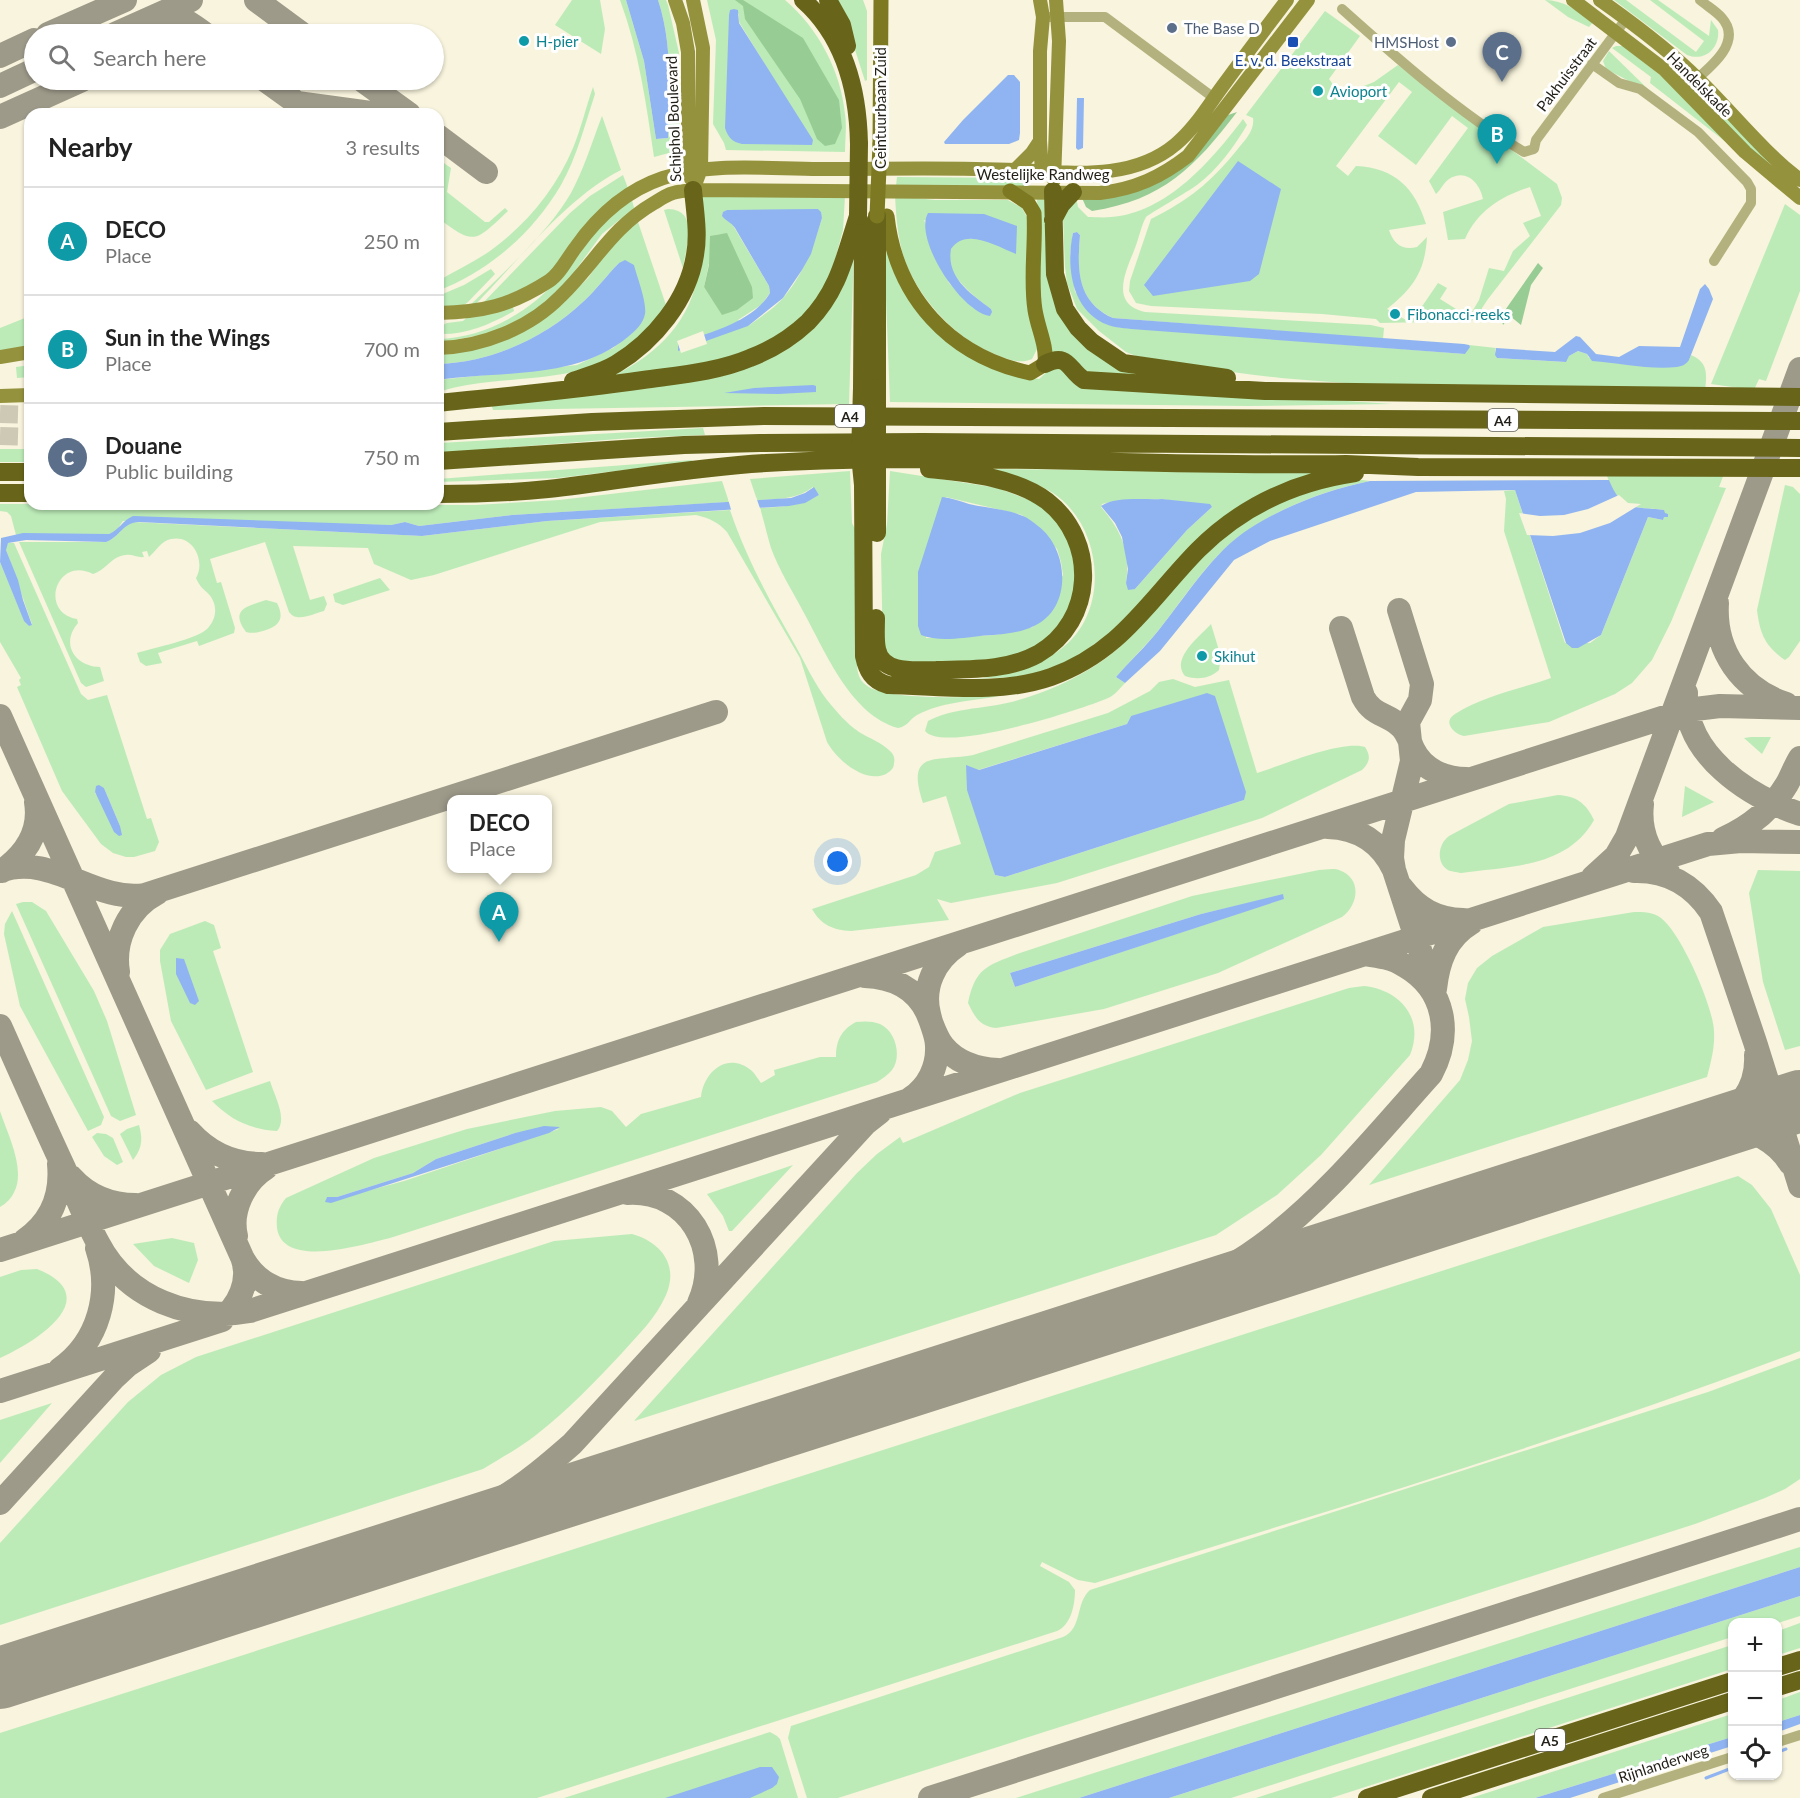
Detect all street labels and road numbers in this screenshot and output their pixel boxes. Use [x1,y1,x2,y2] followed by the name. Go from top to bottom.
[1532,33,1600,115] street label: Pakhuisstraat
[871,47,889,169] street label: Ceintuurbaan Zuid
[1664,48,1736,120] street label: Handelskade
[662,56,684,182] street label: Schiphol Boulevard
[977,165,1110,183] street label: Westelijke Randweg
[835,405,865,427] road number: A4
[1488,409,1518,431] road number: A4
[1535,1729,1565,1751] road number: A5
[1616,1740,1710,1786] street label: Rijnlanderweg

